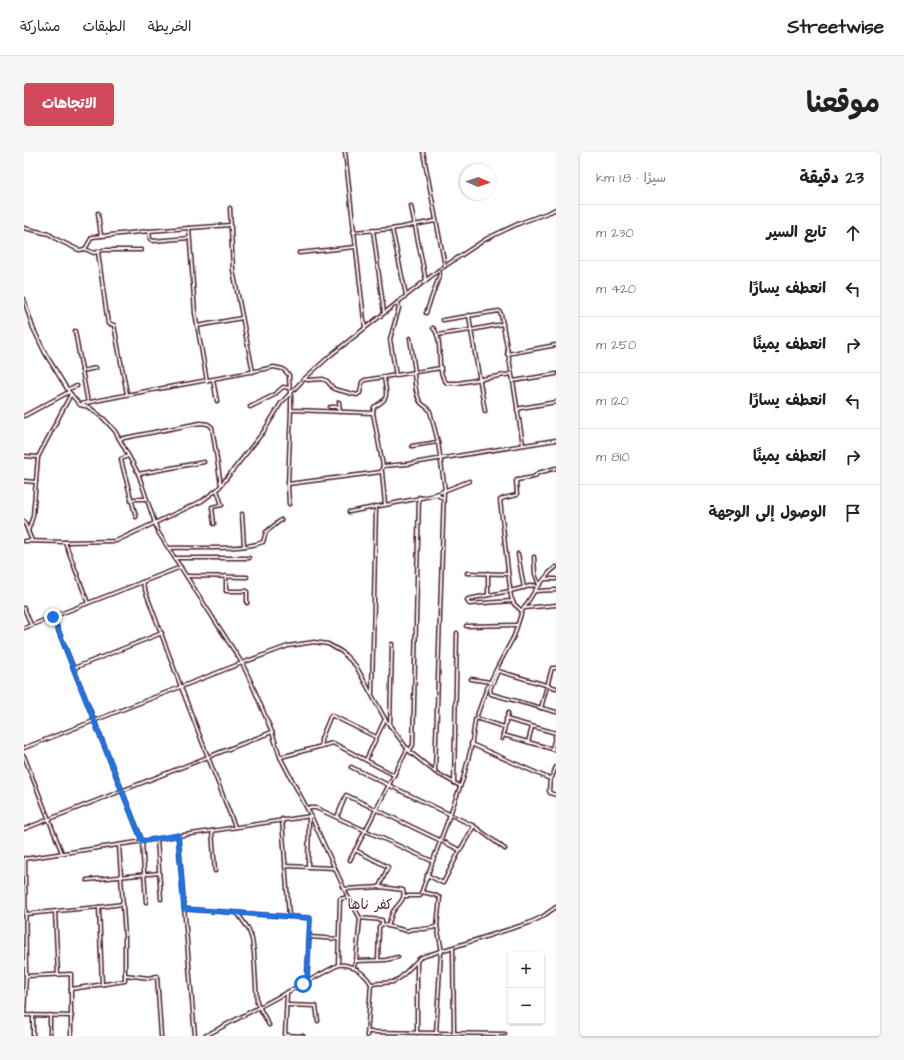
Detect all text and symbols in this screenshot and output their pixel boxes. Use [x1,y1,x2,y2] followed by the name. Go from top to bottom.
[787,14,884,41] text: Streetwise
[20,17,60,37] text: مشاركة
[82,17,126,37] text: الطبقات
[148,17,191,37] text: الخريطة
[24,83,114,126] button: الاتجاهات
[806,84,880,123] text: موقعنا
[460,164,496,200] north arrow
[800,166,864,190] text: 23 دقيقة
[596,169,666,187] text: سيرًا · 1.8 km
[767,222,826,243] text: تابع السير
[842,222,864,244] icon: ahead
[596,224,634,242] text: 230 m
[749,278,826,299] text: انعطف يسارًا
[842,278,864,300] icon: left
[596,280,636,298] text: 420 m
[753,334,826,355] text: انعطف يمينًا
[842,334,864,356] icon: right
[596,336,636,354] text: 250 m
[749,390,826,411] text: انعطف يسارًا
[842,390,864,412] icon: left
[596,392,629,410] text: 120 m
[753,446,826,467] text: انعطف يمينًا
[842,446,864,468] icon: right
[596,448,630,466] text: 810 m
[709,502,826,523] text: الوصول إلى الوجهة
[842,502,864,524] icon: arrive
[44,608,62,626] route end
[348,895,392,915] district label: كفر ناها
[508,952,544,1024] map controls
[508,952,544,988] button: +
[294,975,312,993] route start
[508,988,544,1024] button: −

